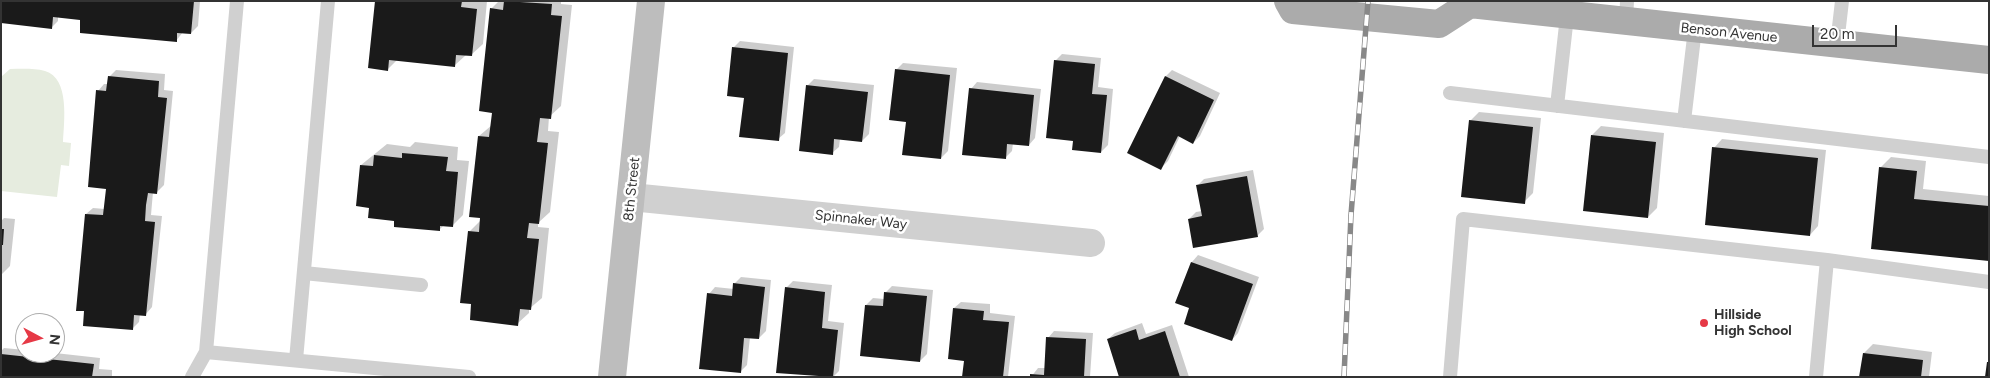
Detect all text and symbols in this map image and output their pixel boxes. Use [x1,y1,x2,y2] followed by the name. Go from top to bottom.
[1815,15,1900,47] scale bar
[1680,20,1778,46] street label: Benson Avenue
[1820,25,1854,43] text: 20 m
[620,156,644,222] street label: 8th Street
[814,207,908,233] street label: Spinnaker Way
[1714,307,1792,340] place label: Hillside High School
[15,313,65,363] north arrow
[1698,317,1710,329] marker: Hillside High School
[45,333,63,346] text: N

